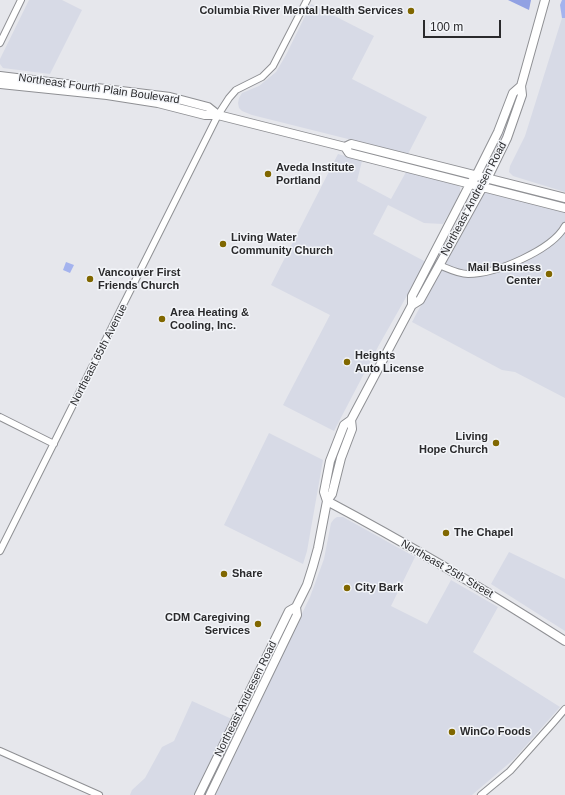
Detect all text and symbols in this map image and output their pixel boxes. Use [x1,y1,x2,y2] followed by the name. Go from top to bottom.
[199,4,403,18] place label: Columbia River Mental Health Services
[406,6,416,16] marker: Columbia River Mental Health Services
[425,12,503,38] scale bar
[430,20,463,34] text: 100 m
[18,71,180,107] street label: Northeast Fourth Plain Boulevard
[438,140,510,258] street label: Northeast Andresen Road
[276,161,354,187] place label: Aveda Institute Portland
[263,169,273,179] marker: Aveda Institute Portland
[231,231,333,257] place label: Living Water Community Church
[218,239,228,249] marker: Living Water Community Church
[468,261,541,287] place label: Mail Business Center
[98,266,181,292] place label: Vancouver First Friends Church
[544,269,554,279] marker: Mail Business Center
[85,274,95,284] marker: Vancouver First Friends Church
[68,302,130,408] street label: Northeast 65th Avenue
[170,306,249,332] place label: Area Heating & Cooling, Inc.
[157,314,167,324] marker: Area Heating & Cooling, Inc.
[355,349,424,375] place label: Heights Auto License
[342,357,352,367] marker: Heights Auto License
[419,430,488,456] place label: Living Hope Church
[491,438,501,448] marker: Living Hope Church
[454,526,513,540] place label: The Chapel
[441,528,451,538] marker: The Chapel
[398,537,496,601] street label: Northeast 25th Street
[232,567,263,581] place label: Share
[219,569,229,579] marker: Share
[355,581,403,595] place label: City Bark
[342,583,352,593] marker: City Bark
[165,611,250,637] place label: CDM Caregiving Services
[253,619,263,629] marker: CDM Caregiving Services
[212,639,280,759] street label: Northeast Andresen Road
[460,725,531,739] place label: WinCo Foods
[447,727,457,737] marker: WinCo Foods

